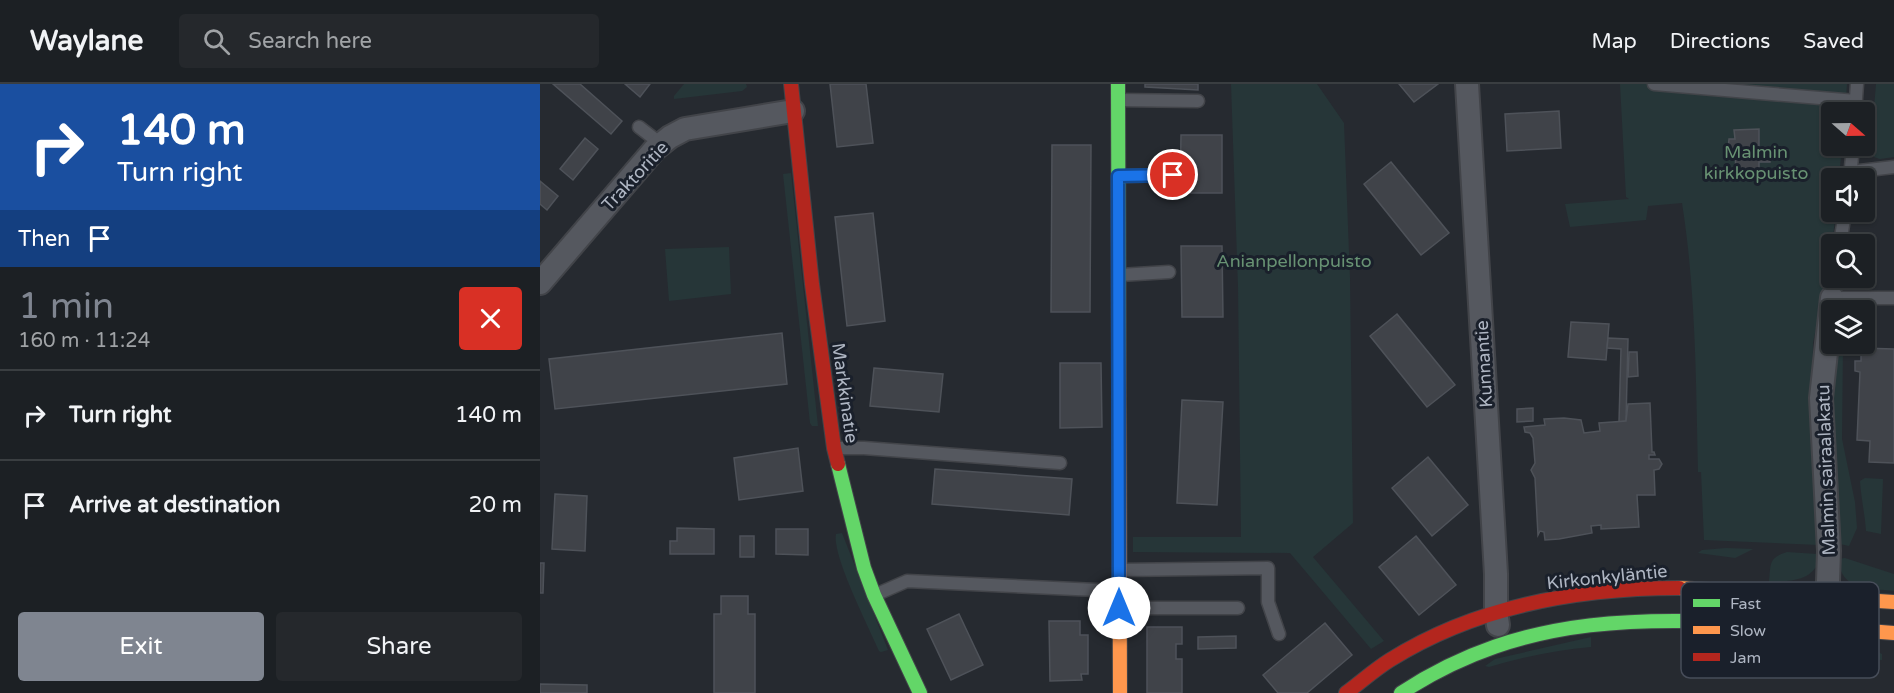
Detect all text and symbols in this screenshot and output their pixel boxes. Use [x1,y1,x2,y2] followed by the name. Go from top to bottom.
[179,14,599,68] search box
[30,24,143,58] text: Waylane
[200,25,233,58] icon: search
[248,28,372,54] text: Search here
[1591,29,1637,54] text: Map
[1670,29,1770,54] text: Directions
[1803,29,1864,54] text: Saved
[1821,102,1875,156] north arrow
[1821,102,1875,354] map controls
[117,105,246,156] text: 140 m
[18,108,96,186] icon: right
[597,137,673,215] street label: Traktoritie
[1704,141,1808,184] park label: Malmin kirkkopuisto
[1147,149,1198,200] pin
[117,156,243,189] text: Turn right
[1156,158,1189,191] icon: arrive
[1821,168,1875,222] button: sound
[83,222,116,255] icon: arrive
[18,226,71,252] text: Then
[1821,234,1875,288] button: search
[1216,250,1372,272] park label: Anianpellonpuisto
[18,285,114,328] text: 1 min
[459,287,522,350] button: close
[1821,300,1875,354] button: layers
[1471,320,1497,408] street label: Kunnantie
[18,329,150,353] text: 160 m · 11:24
[827,341,863,445] street label: Markkinatie
[1812,384,1840,556] street label: Malmin sairaalakatu
[18,399,51,432] icon: right
[69,402,171,428] text: Turn right
[455,402,522,428] text: 140 m
[18,489,51,522] icon: arrive
[69,492,280,518] text: Arrive at destination
[468,492,522,518] text: 20 m
[1546,560,1668,594] street label: Kirkonkyläntie
[1087,576,1151,640] position arrow
[1681,582,1879,678] legend
[1730,594,1761,614] text: Fast
[18,612,264,681] button: Exit
[276,612,522,681] button: Share
[1730,621,1766,641] text: Slow
[1730,648,1761,668] text: Jam

